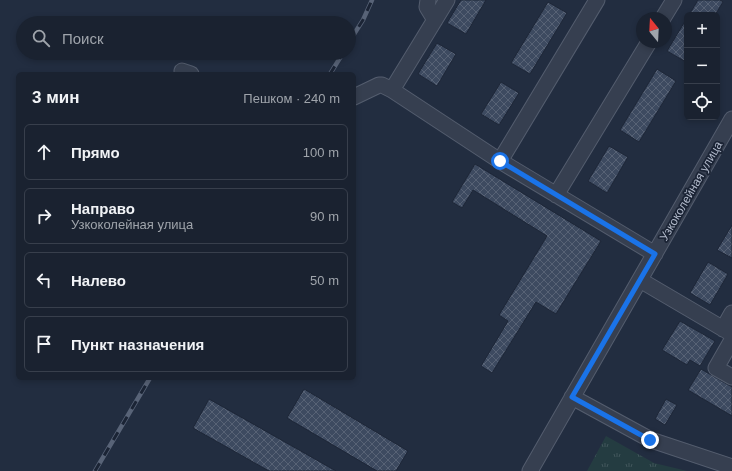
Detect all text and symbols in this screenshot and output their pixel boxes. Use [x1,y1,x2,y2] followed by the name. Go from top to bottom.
[636,12,672,48] north arrow
[684,12,720,120] map controls
[684,12,720,48] button: +
[16,16,356,60] search box
[30,27,52,49] icon: search
[62,30,104,47] text: Поиск
[684,48,720,84] button: −
[684,84,720,120] button: locate
[32,88,79,107] text: 3 мин
[243,91,340,106] text: Пешком · 240 m
[657,138,725,243] street label: Узкоколейная улица
[33,141,55,163] icon: ahead
[71,144,120,161] text: Прямо
[303,145,339,160] text: 100 m
[491,152,509,170] route start
[71,200,135,217] text: Направо
[33,205,55,227] icon: right
[310,209,339,224] text: 90 m
[71,217,193,232] text: Узкоколейная улица
[33,269,55,291] icon: left
[71,272,126,289] text: Налево
[310,273,339,288] text: 50 m
[33,333,55,355] icon: arrive
[71,336,204,353] text: Пункт назначения
[641,431,659,449] route end

